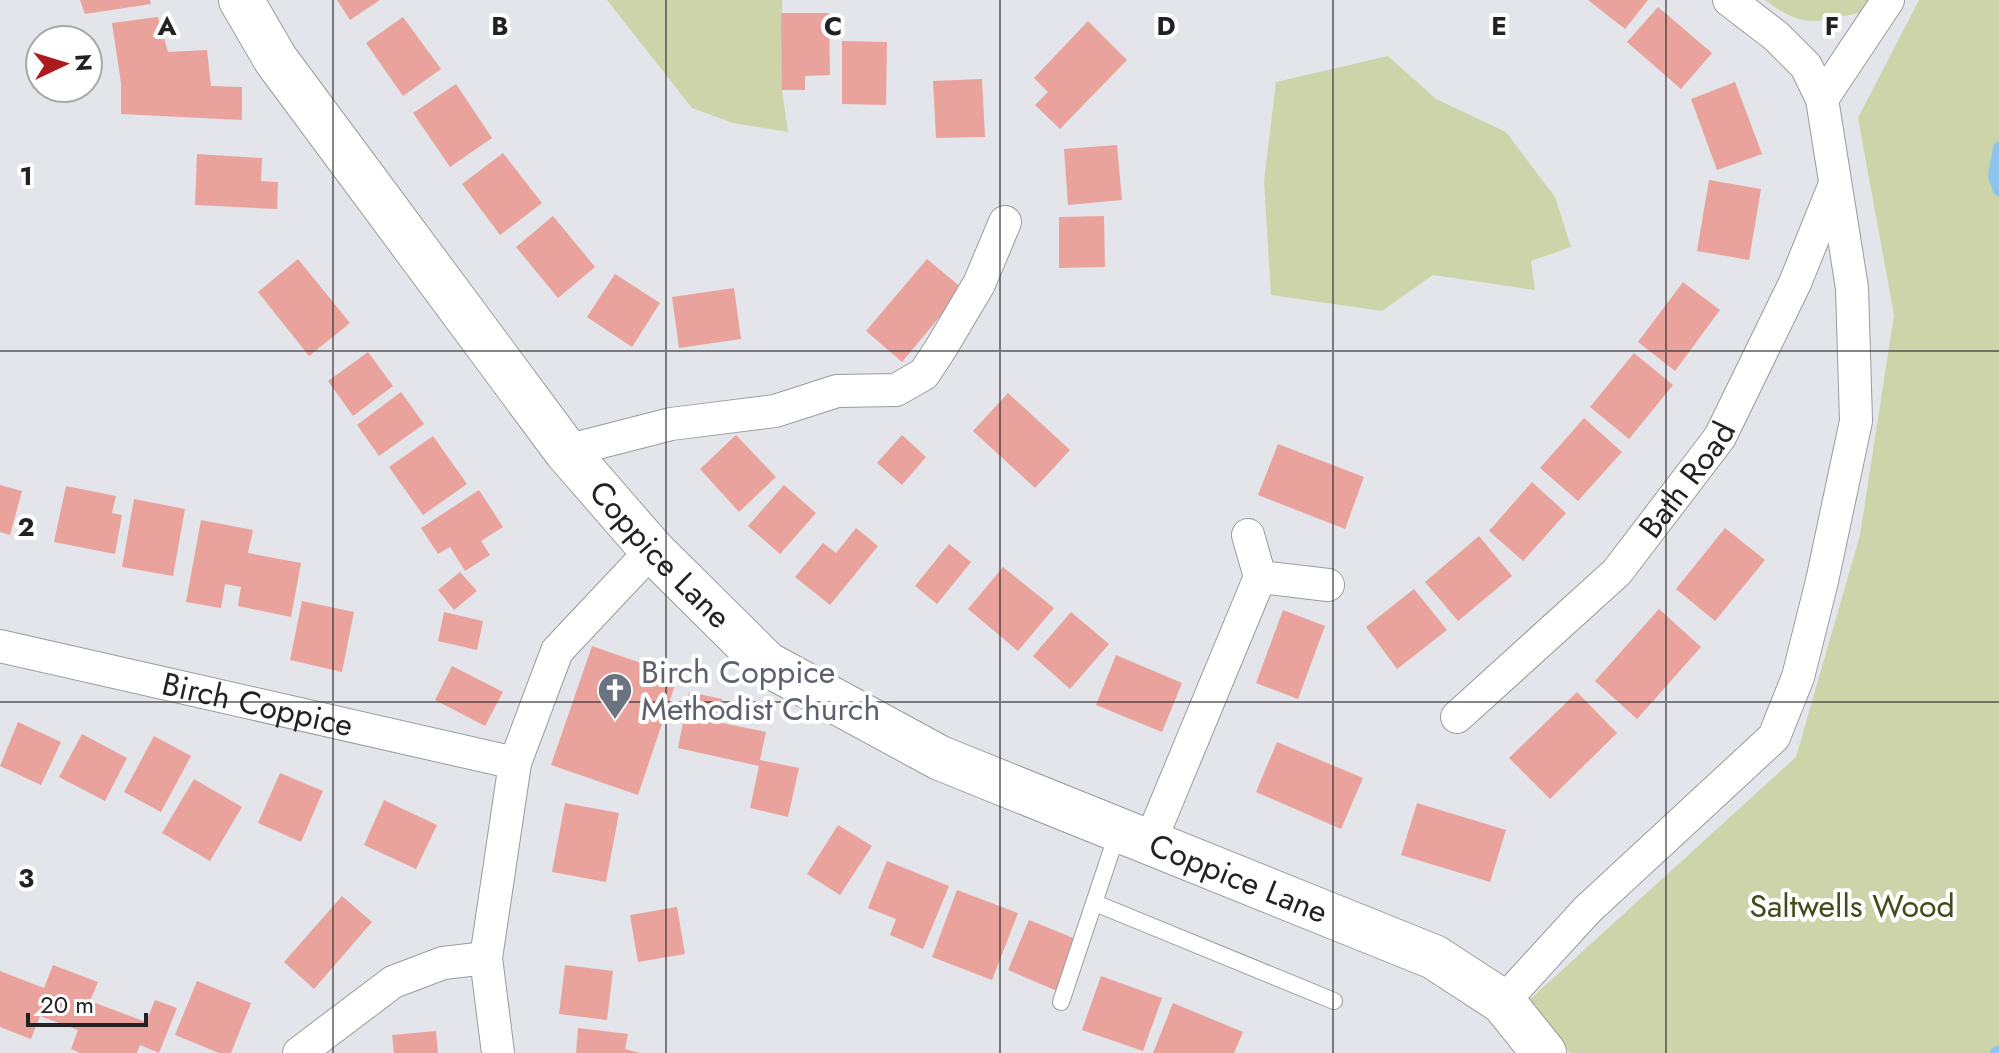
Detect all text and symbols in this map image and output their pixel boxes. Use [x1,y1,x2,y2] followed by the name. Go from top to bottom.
[156,7,177,45] text: A
[491,7,509,45] text: B
[824,7,842,45] text: C
[1156,7,1176,45] text: D
[1491,7,1507,45] text: E
[1825,7,1839,45] text: F
[24,24,104,104] north arrow
[67,53,101,72] text: N
[19,157,33,195] text: 1
[1628,414,1747,548] street label: Bath Road
[578,470,741,639] street label: Coppice Lane
[17,508,35,546] text: 2
[641,649,880,732] place label: Birch Coppice Methodist Church
[158,661,357,748] street label: Birch Coppice
[596,671,634,721] church icon: Birch Coppice Methodist Church
[1142,822,1335,935] street label: Coppice Lane
[18,859,34,897] text: 3
[1749,883,1955,929] park label: Saltwells Wood
[28,977,146,1027] scale bar
[40,987,94,1022] text: 20 m

